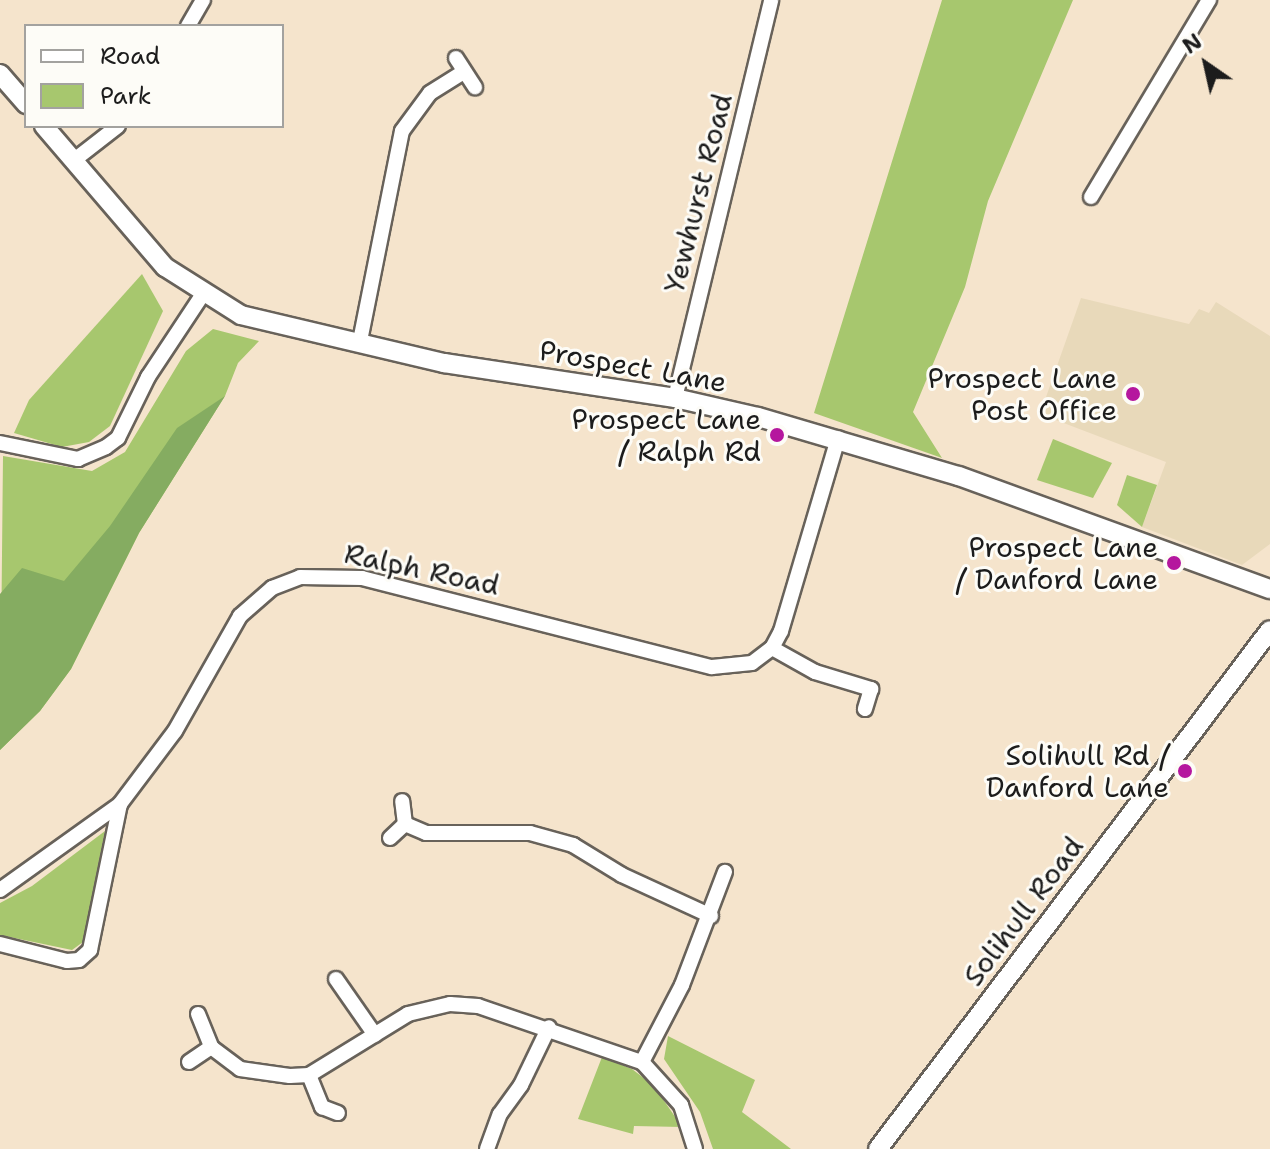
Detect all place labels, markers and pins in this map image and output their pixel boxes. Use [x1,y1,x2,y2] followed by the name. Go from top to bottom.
[928,361,1117,427] place label: Prospect Lane Post Office
[1124,385,1142,403] marker: Prospect Lane Post Office
[572,402,761,468] place label: Prospect Lane / Ralph Rd
[768,426,786,444] marker: Prospect Lane / Ralph Rd
[956,530,1158,596] place label: Prospect Lane / Danford Lane
[1165,554,1183,572] marker: Prospect Lane / Danford Lane
[986,738,1169,804] place label: Solihull Rd / Danford Lane
[1176,762,1194,780] marker: Solihull Rd / Danford Lane

